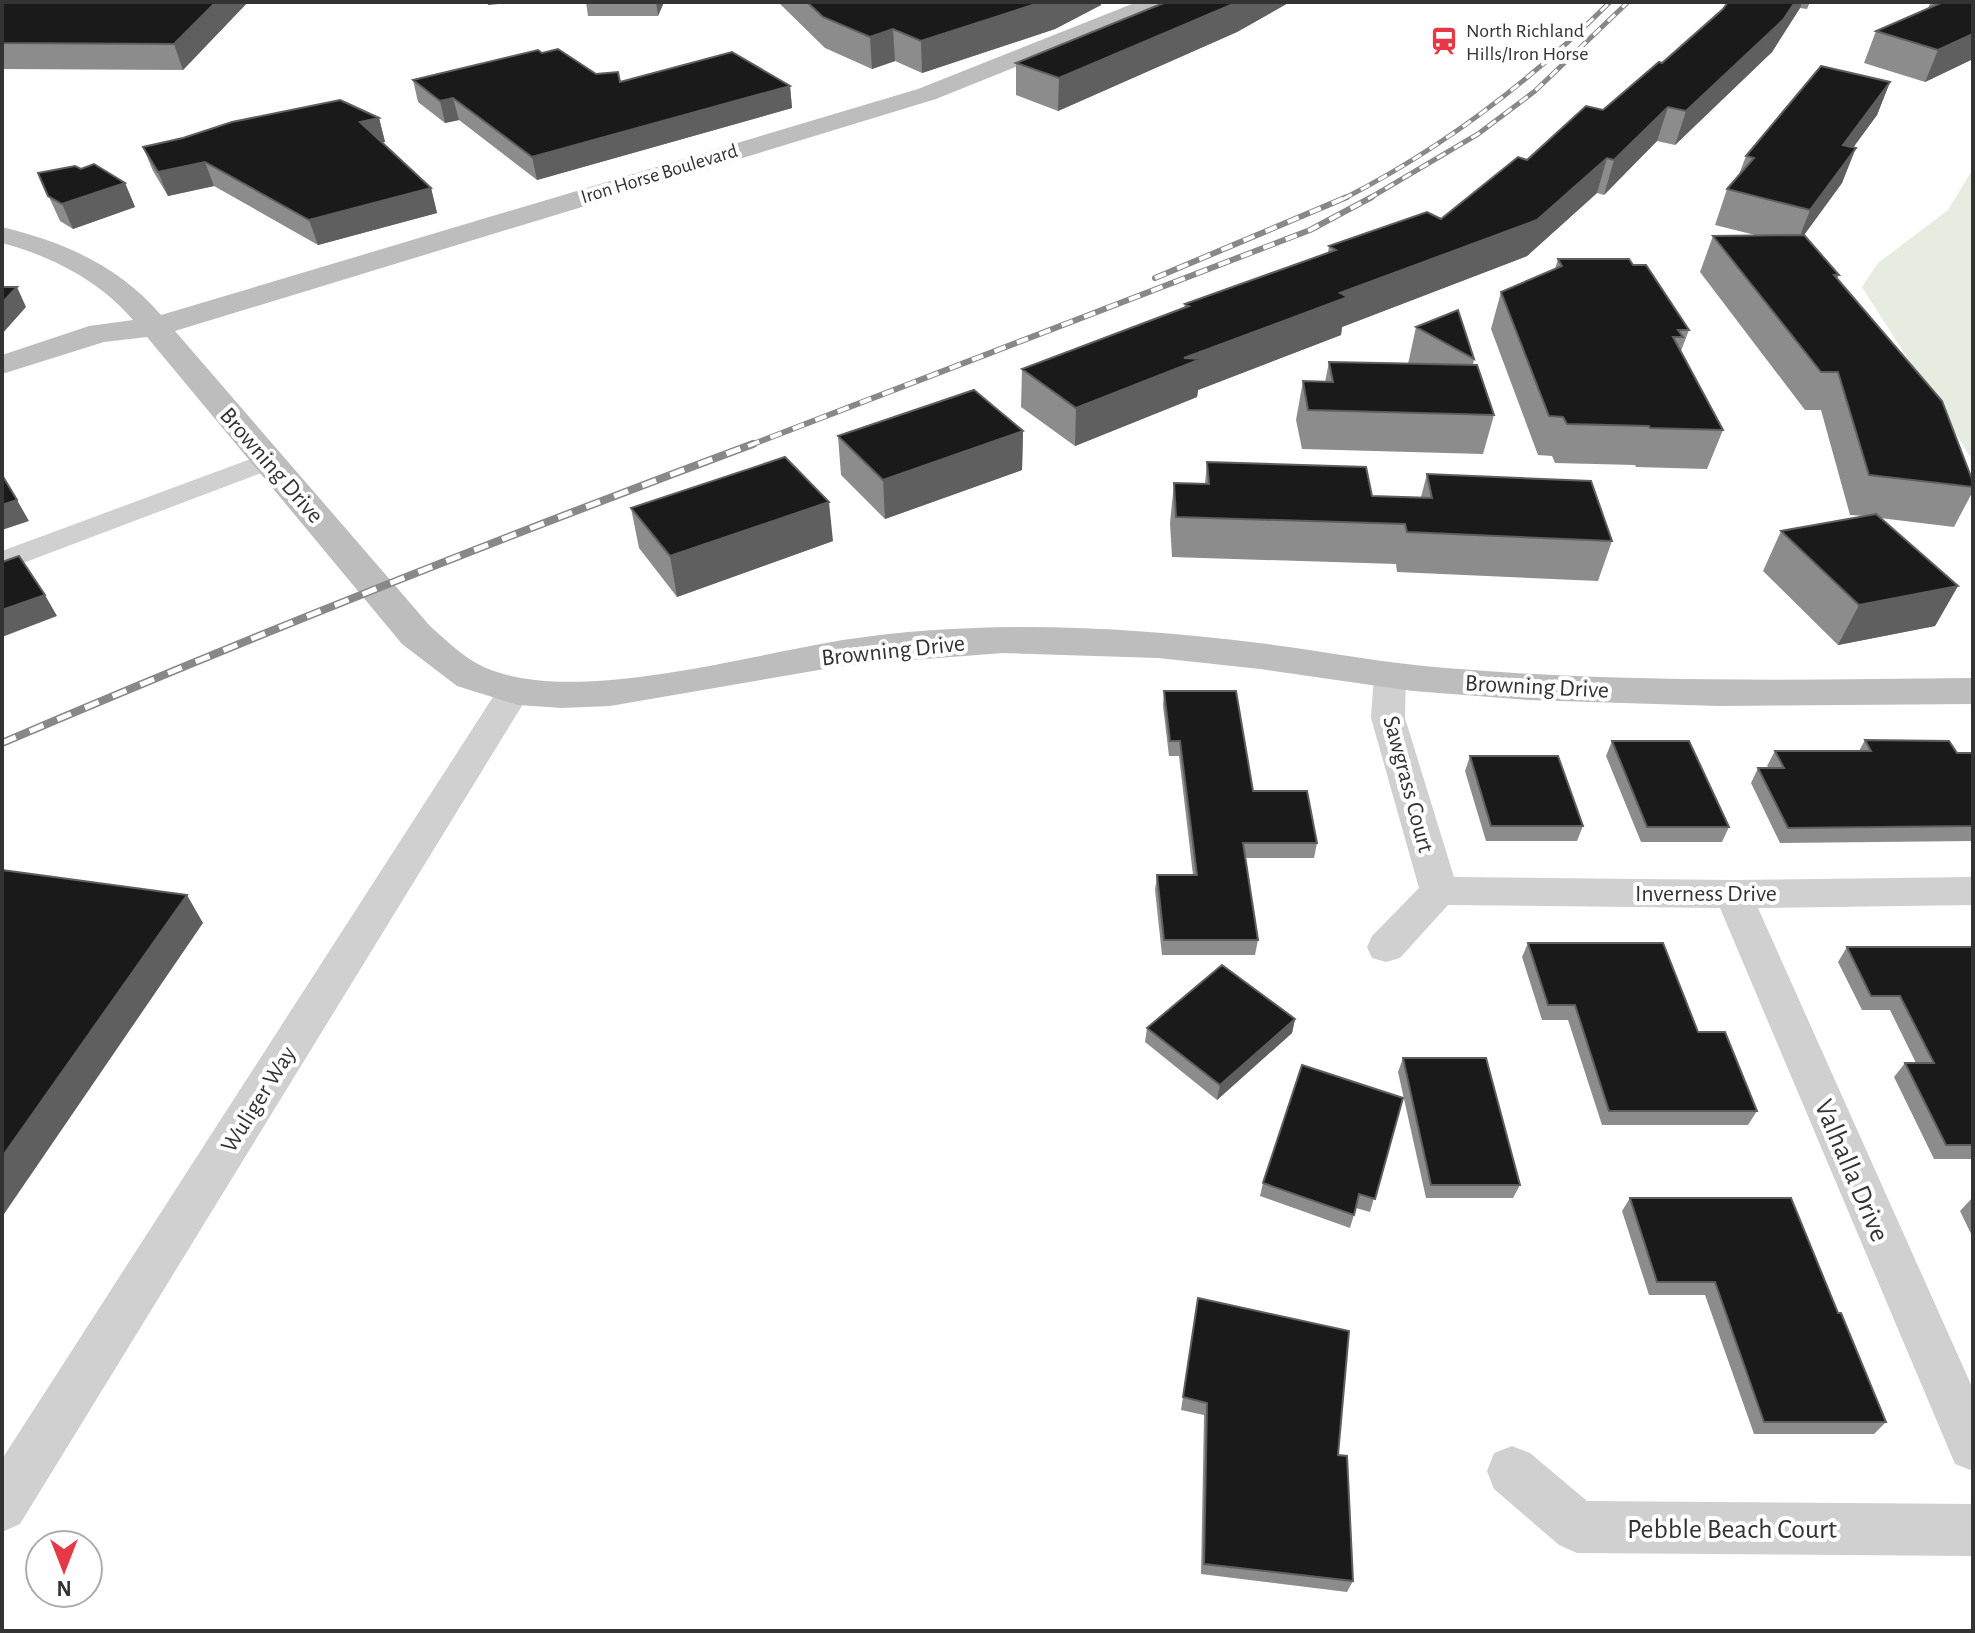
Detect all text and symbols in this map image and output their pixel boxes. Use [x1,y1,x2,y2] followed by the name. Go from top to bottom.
[1466,21,1588,64] place label: North Richland Hills/Iron Horse
[1429,26,1459,56] station icon: North Richland Hills/Iron Horse
[579,141,740,207] street label: Iron Horse Boulevard
[215,403,328,528] street label: Browning Drive
[820,632,966,670] street label: Browning Drive
[1464,671,1610,703] street label: Browning Drive
[1378,713,1438,856] street label: Sawgrass Court
[1635,882,1777,906] street label: Inverness Drive
[217,1042,301,1157] street label: Wuliger Way
[1809,1096,1894,1246] street label: Valhalla Drive
[1627,1516,1837,1544] street label: Pebble Beach Court
[24,1529,104,1609] north arrow
[56,1577,72,1599] text: N

